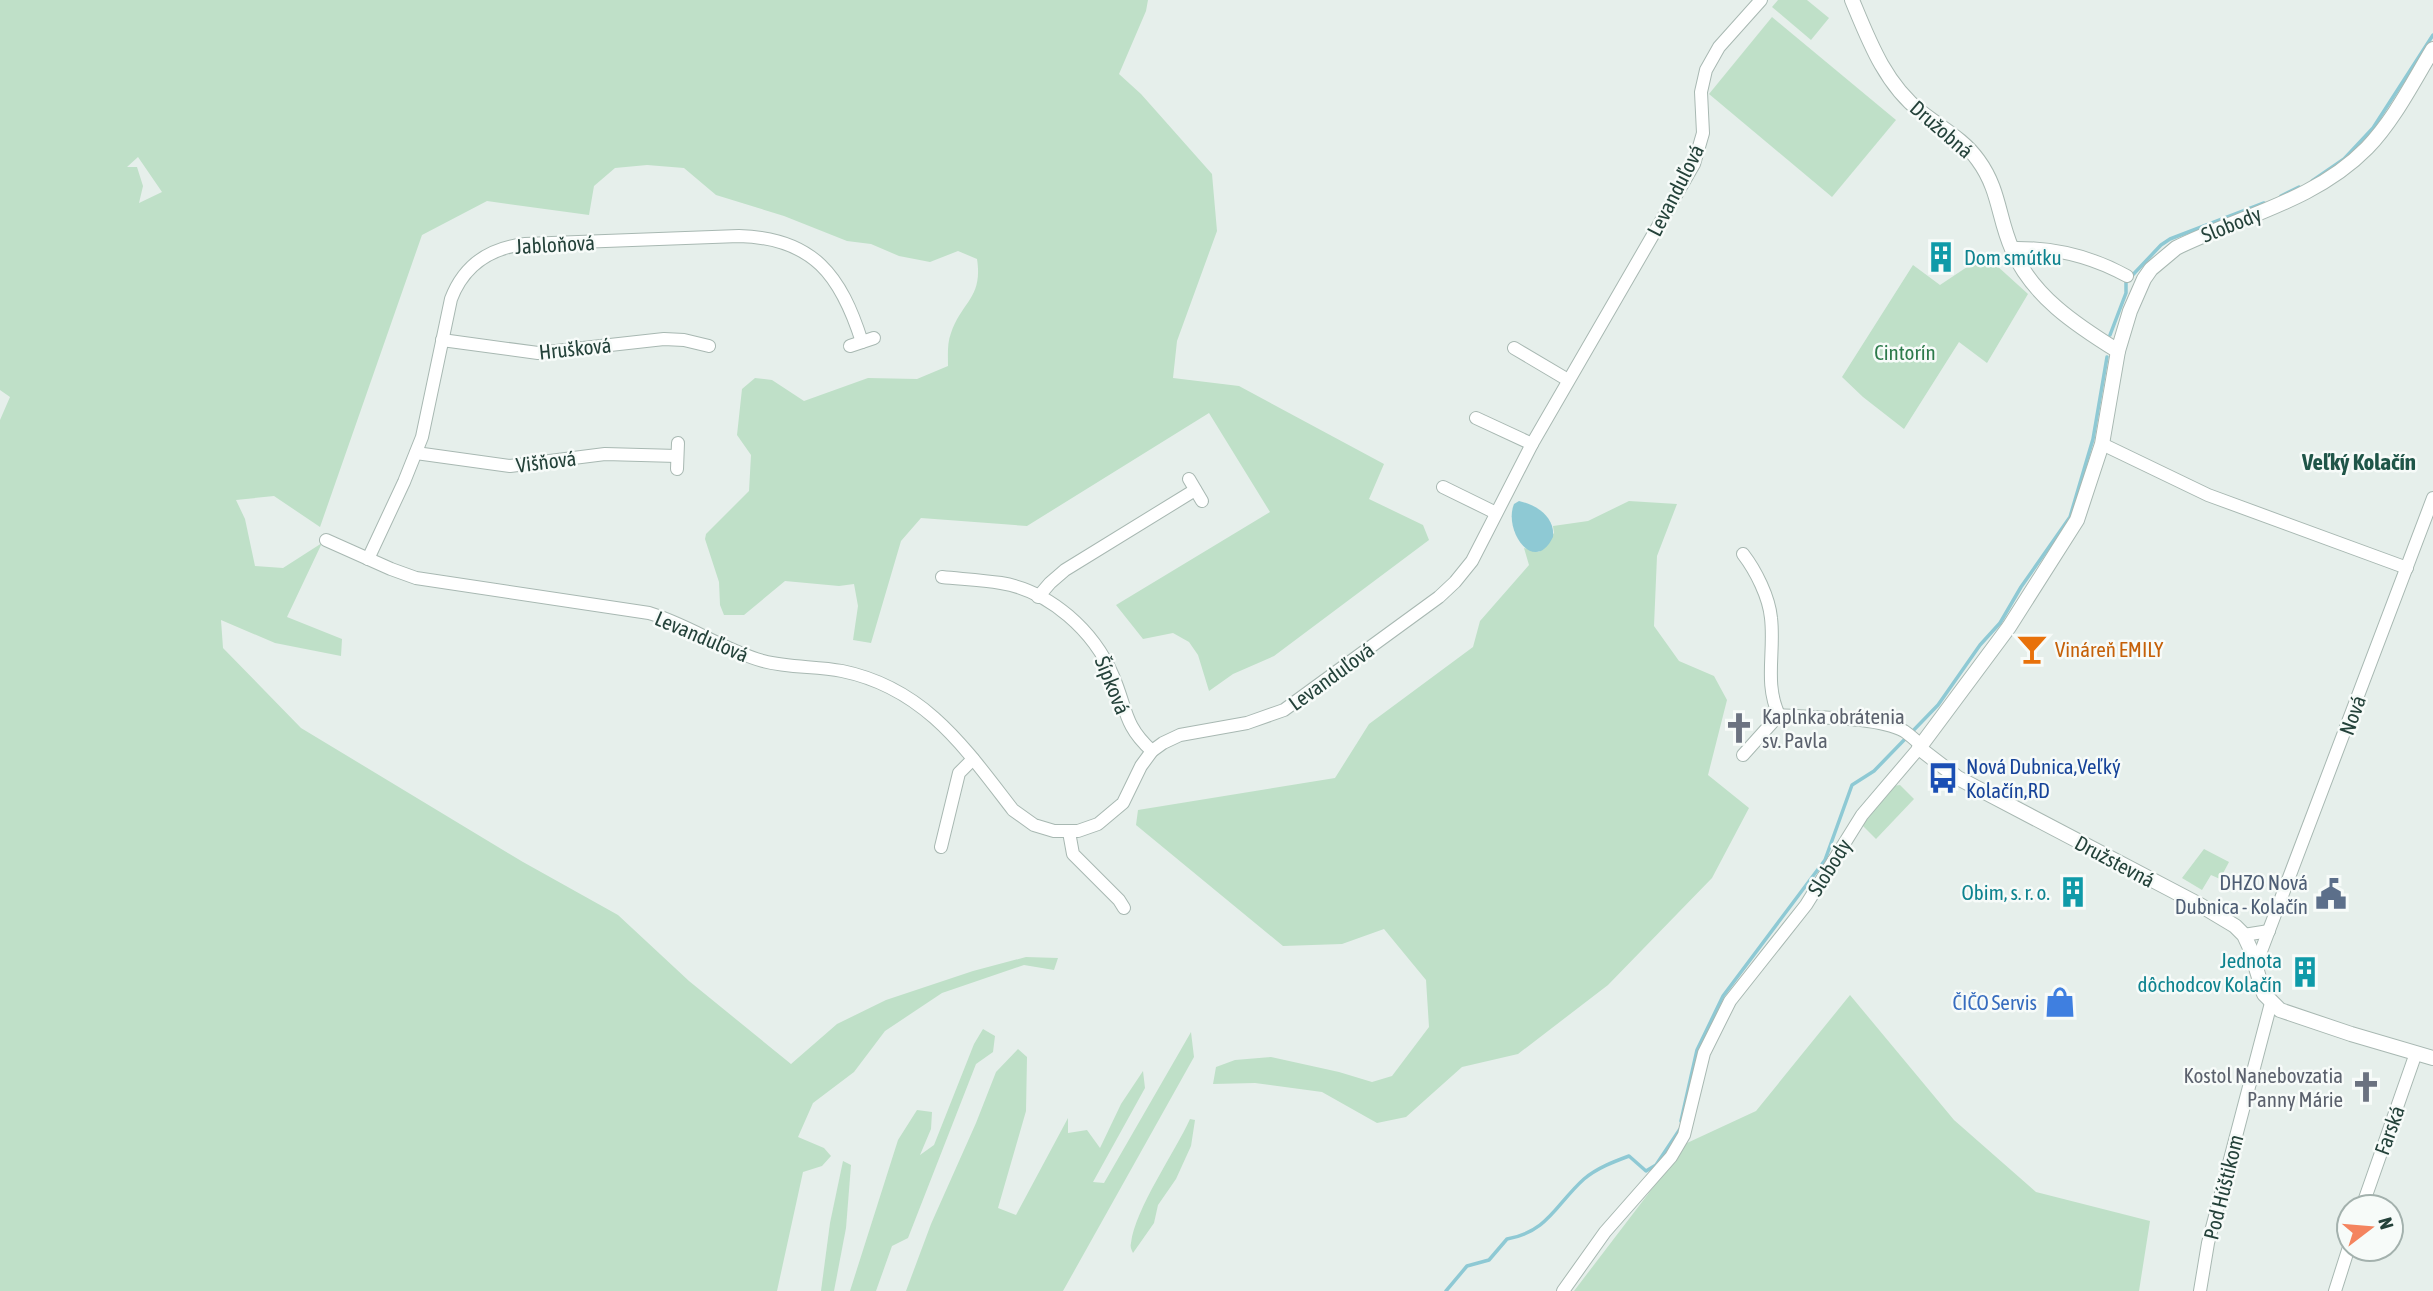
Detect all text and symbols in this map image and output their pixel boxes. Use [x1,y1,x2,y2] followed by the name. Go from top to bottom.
[1906,95,1978,163] street label: Družobná
[1642,140,1708,240] street label: Levanduľová
[2198,201,2265,247] street label: Slobody
[515,230,595,258] street label: Jabloňová
[1924,240,1958,274] building icon: Dom smútku
[1964,245,2062,269] place label: Dom smútku
[538,332,612,364] street label: Hrušková
[1874,340,1936,364] park label: Cintorín
[514,445,578,477] street label: Višňová
[2301,449,2416,475] district label: Veľký Kolačín
[652,606,752,666] street label: Levanduľová
[2015,632,2049,666] bar icon: Vináreň EMILY
[1284,637,1378,715] street label: Levanduľová
[2055,637,2164,661] place label: Vináreň EMILY
[1091,653,1135,717] street label: Šípková
[2334,692,2370,738] street label: Nová
[1762,704,1905,752] place label: Kaplnka obrátenia sv. Pavla
[1722,711,1756,745] church icon: Kaplnka obrátenia sv. Pavla
[1966,754,2121,802] place label: Nová Dubnica,Veľký Kolačín,RD
[1926,761,1960,795] bus stop icon: Nová Dubnica,Veľký Kolačín,RD
[2071,830,2159,892] street label: Družstevná
[1802,834,1856,900] street label: Slobody
[2175,870,2308,918] place label: DHZO Nová Dubnica - Kolačín
[2056,875,2090,909] building icon: Obim, s. r. o.
[2314,877,2348,911] public building icon: DHZO Nová Dubnica - Kolačín
[1962,880,2050,904] place label: Obim, s. r. o.
[2138,948,2282,996] place label: Jednota dôchodcov Kolačín
[2288,955,2322,989] building icon: Jednota dôchodcov Kolačín
[2043,985,2077,1019] shop icon: ČIČO Servis
[1953,990,2037,1014] place label: ČIČO Servis
[2184,1063,2343,1111] place label: Kostol Nanebovzatia Panny Márie
[2349,1070,2383,1104] church icon: Kostol Nanebovzatia Panny Márie
[2369,1102,2409,1158] street label: Farská
[2198,1132,2248,1242] street label: Pod Húštikom
[2335,1193,2405,1263] north arrow
[2374,1215,2398,1232] text: N

